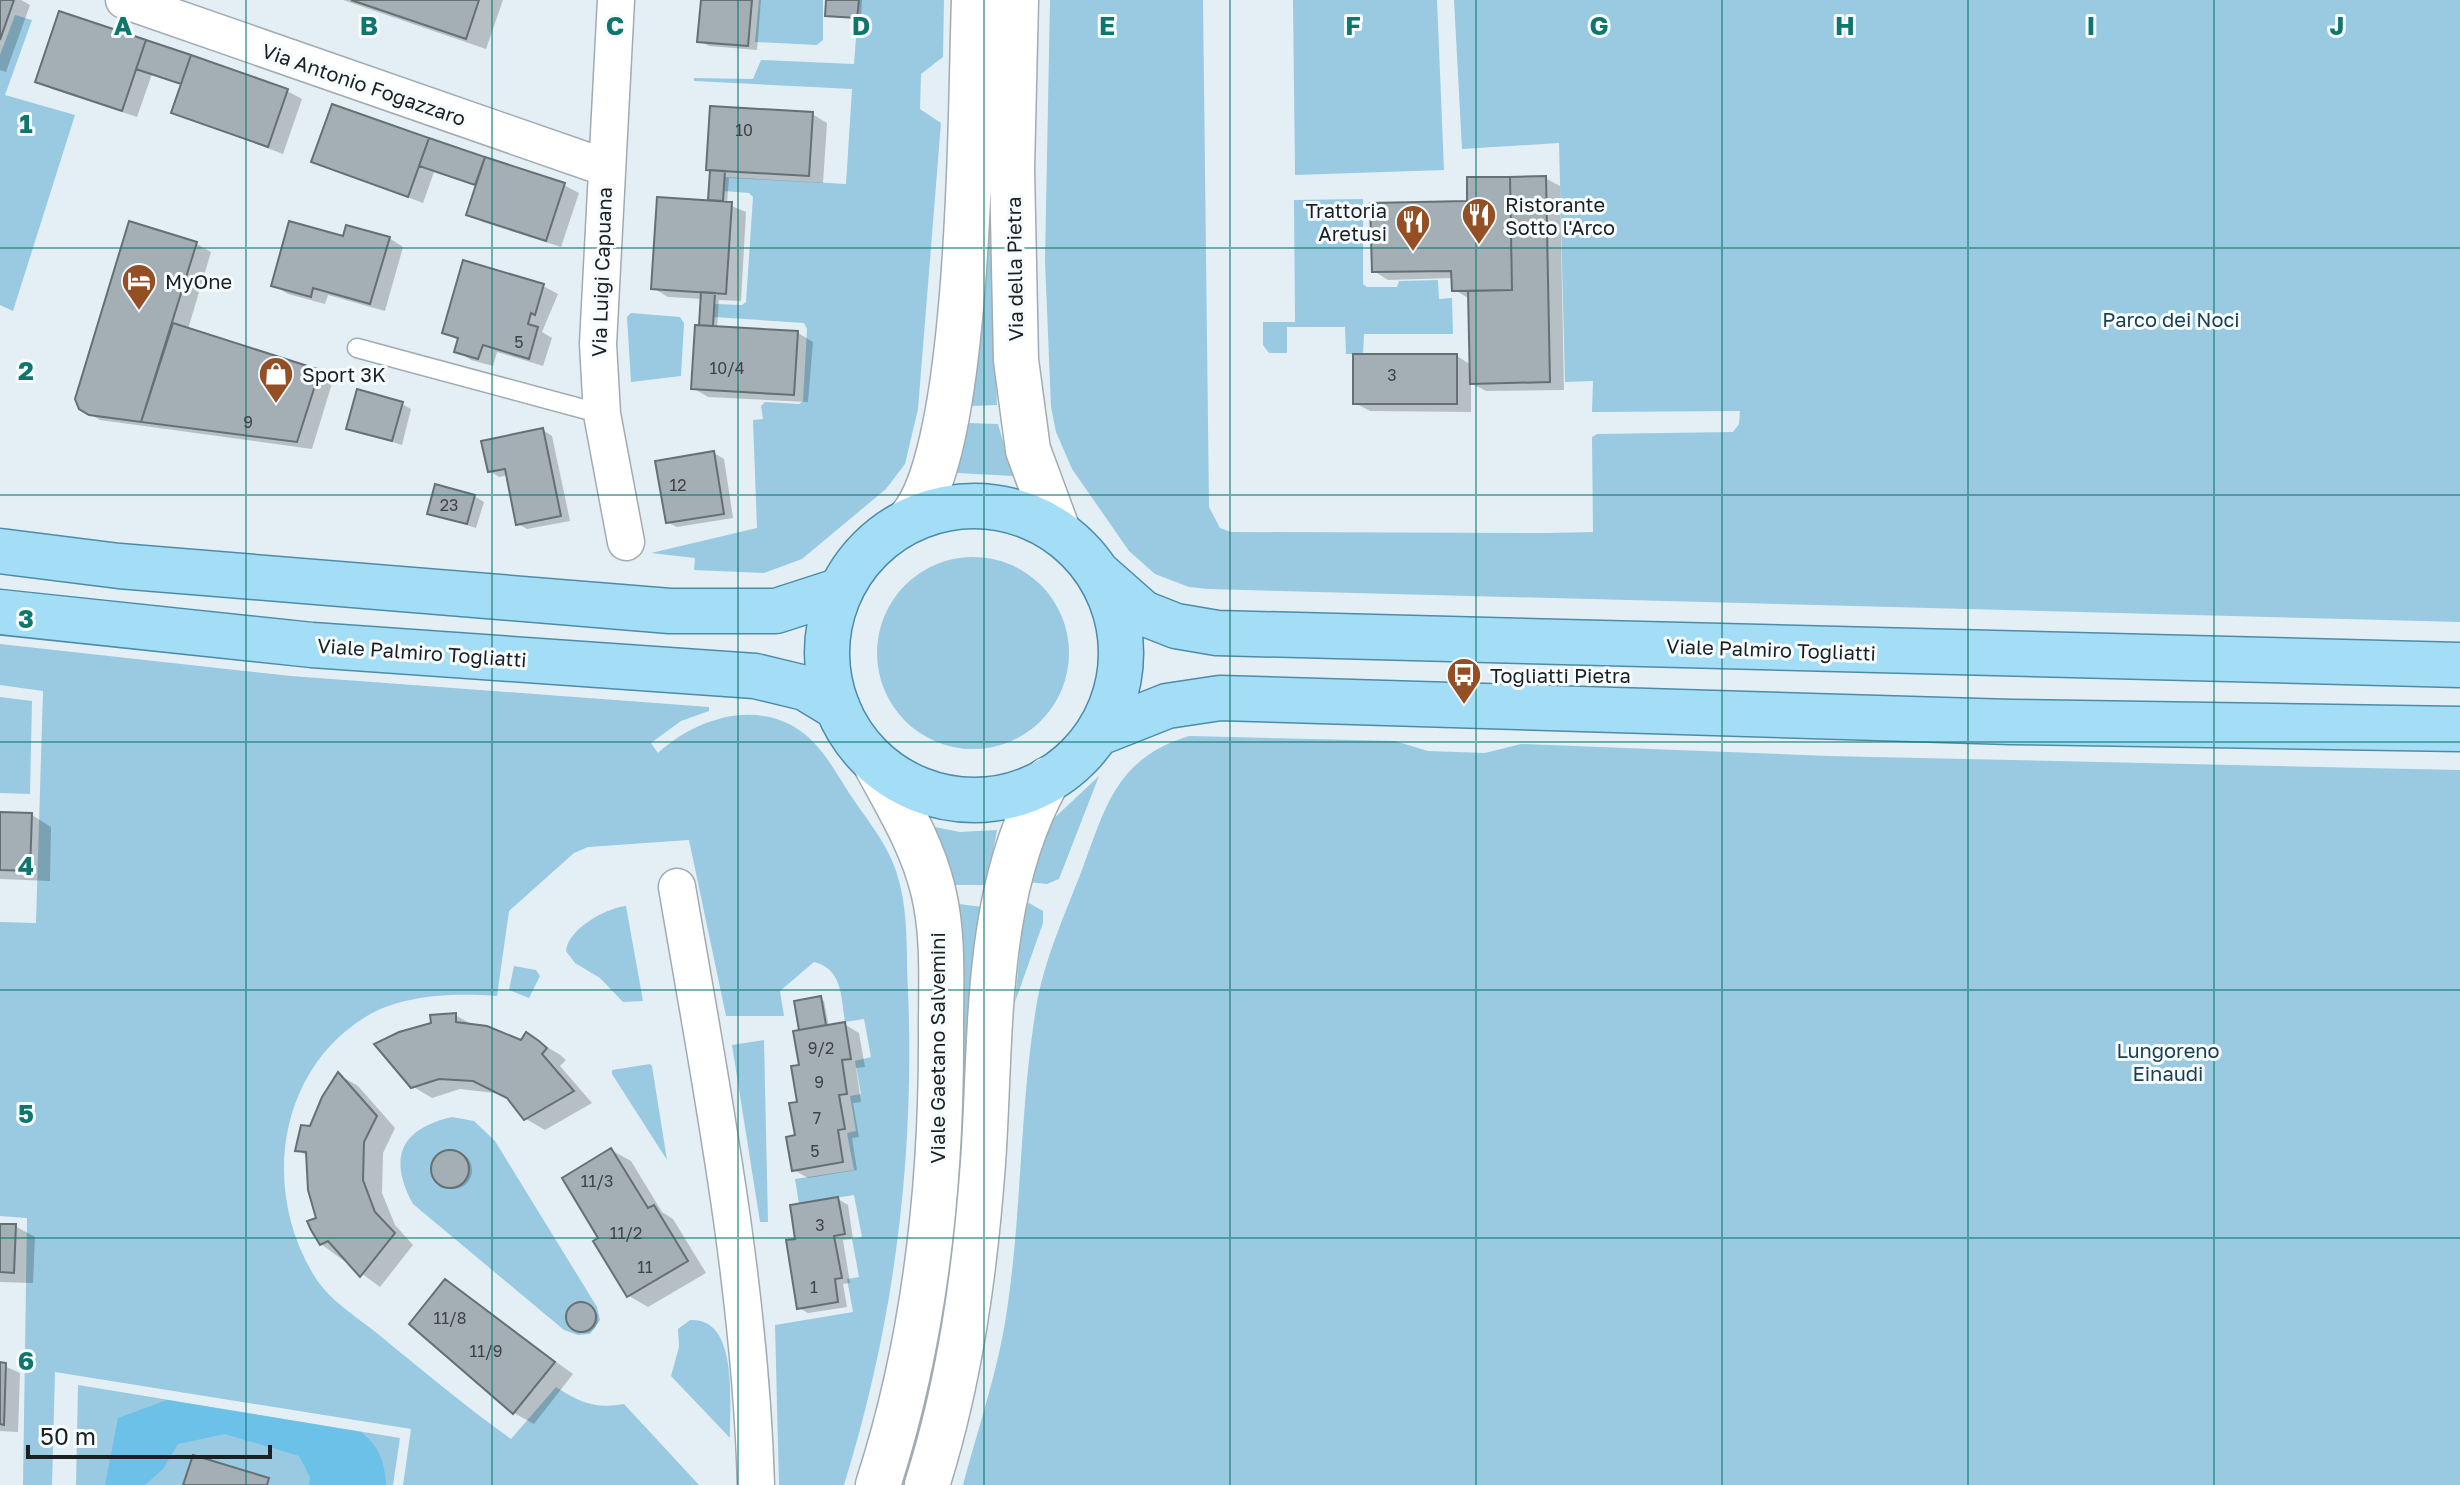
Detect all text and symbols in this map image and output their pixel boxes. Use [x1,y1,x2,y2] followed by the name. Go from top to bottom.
[114,10,133,41] text: A
[360,10,378,41] text: B
[606,10,624,41] text: C
[852,10,870,41] text: D
[1099,10,1115,41] text: E
[1345,10,1361,41] text: F
[1589,10,1609,41] text: G
[1835,10,1855,41] text: H
[2087,10,2095,41] text: I
[2330,10,2344,41] text: J
[259,38,469,130] street label: Via Antonio Fogazzaro
[19,108,33,139] text: 1
[735,120,753,140] house number: 10
[586,186,616,358] street label: Via Luigi Capuana
[1505,192,1615,239] place label: Ristorante Sotto l'Arco
[1001,196,1027,342] street label: Via della Pietra
[1460,196,1498,246] restaurant icon: Ristorante Sotto l'Arco
[1305,198,1387,245] place label: Trattoria Aretusi
[1394,203,1432,253] restaurant icon: Trattoria Aretusi
[120,262,158,312] hotel icon: MyOne
[165,269,232,293] place label: MyOne
[2102,307,2240,331] park label: Parco dei Noci
[514,332,524,352] house number: 5
[18,355,34,386] text: 2
[257,355,295,405] shop icon: Sport 3K
[709,358,745,378] house number: 10/4
[302,362,386,386] place label: Sport 3K
[1387,365,1397,385] house number: 3
[243,412,253,432] house number: 9
[669,475,687,495] house number: 12
[440,495,458,515] house number: 23
[18,603,34,634] text: 3
[316,633,528,671] street label: Viale Palmiro Togliatti
[1666,633,1876,665] street label: Viale Palmiro Togliatti
[1445,656,1483,706] bus stop icon: Togliatti Pietra
[1490,663,1631,687] place label: Togliatti Pietra
[18,850,34,881] text: 4
[925,932,949,1164] street label: Viale Gaetano Salvemini
[808,1038,834,1058] house number: 9/2
[2116,1038,2220,1085] park label: Lungoreno Einaudi
[814,1072,824,1092] house number: 9
[18,1098,34,1129] text: 5
[813,1108,821,1128] house number: 7
[810,1141,820,1161] house number: 5
[581,1171,613,1191] house number: 11/3
[815,1215,825,1235] house number: 3
[610,1223,642,1243] house number: 11/2
[637,1257,653,1277] house number: 11
[810,1277,818,1297] house number: 1
[434,1308,466,1328] house number: 11/8
[470,1341,502,1361] house number: 11/9
[18,1345,34,1376] text: 6
[28,1409,270,1459] scale bar
[40,1421,96,1450] text: 50 m

